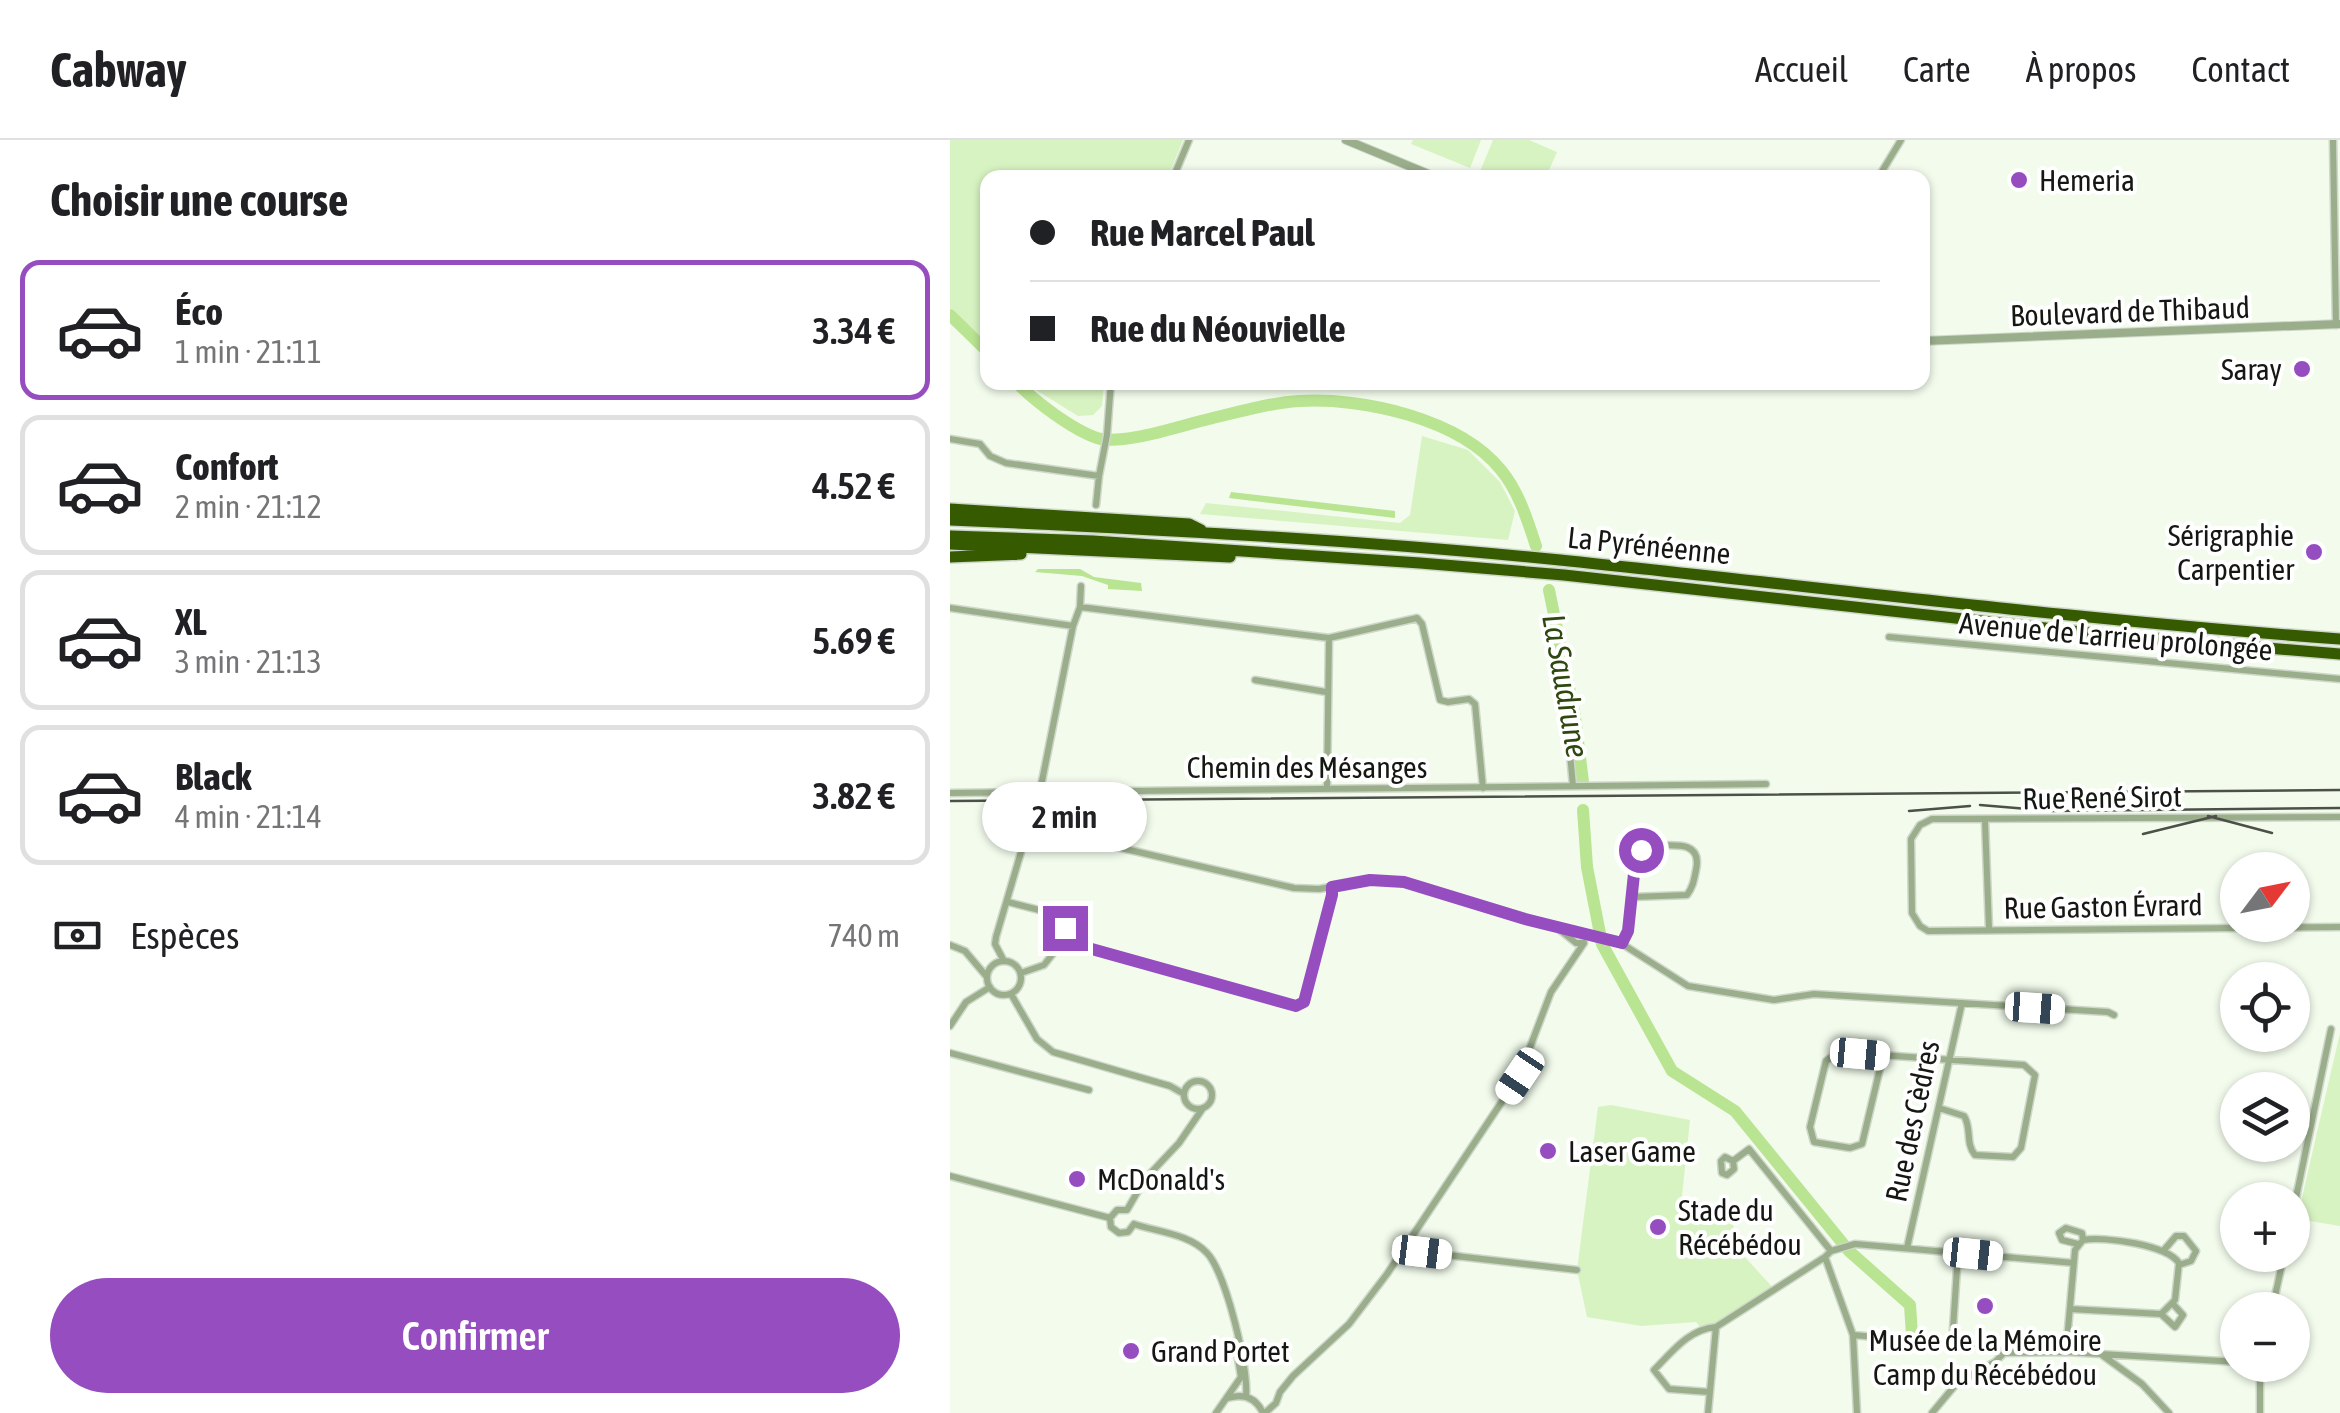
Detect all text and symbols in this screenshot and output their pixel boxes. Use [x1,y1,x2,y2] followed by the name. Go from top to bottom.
[50,42,186,97] text: Cabway
[1755,49,1848,89] text: Accueil
[1903,49,1971,89] text: Carte
[2026,49,2136,89] text: À propos
[2191,49,2290,89] text: Contact
[2039,163,2135,197] place label: Hemeria
[2008,169,2030,191] marker: Hemeria
[50,174,349,226] text: Choisir une course
[1090,211,1315,254] text: Rue Marcel Paul
[55,285,145,375] icon: car
[175,290,223,333] text: Éco
[2010,290,2250,332] street label: Boulevard de Thibaud
[1090,307,1346,350] text: Rue du Néouvielle
[812,309,895,352] text: 3.34 €
[175,333,322,370] text: 1 min · 21:11
[2221,352,2282,386] place label: Saray
[2291,358,2313,380] marker: Saray
[55,440,145,530] icon: car
[175,445,279,488] text: Confort
[812,464,895,507] text: 4.52 €
[175,488,322,525] text: 2 min · 21:12
[2168,518,2295,586] place label: Sérigraphie Carpentier
[1566,520,1732,570] street label: La Pyrénéenne
[2303,541,2325,563] marker: Sérigraphie Carpentier
[55,595,145,685] icon: car
[175,600,207,643] text: XL
[1958,605,2274,667] street label: Avenue de Larrieu prolongée
[1535,611,1597,761] water label: La Saudrune
[812,619,895,662] text: 5.69 €
[175,643,322,680] text: 3 min · 21:13
[55,750,145,840] icon: car
[1187,750,1427,784] street label: Chemin des Mésanges
[175,755,252,798] text: Black
[812,774,895,817] text: 3.82 €
[2022,779,2182,815] street label: Rue René Sirot
[982,783,1148,853] callout: 2 min
[175,798,322,835] text: 4 min · 21:14
[1032,798,1097,835] text: 2 min
[1619,828,1664,873] route start
[2220,852,2310,942] north arrow
[2220,852,2310,1382] map controls
[2003,887,2203,925] street label: Rue Gaston Évrard
[1043,906,1088,951] route end
[50,908,105,963] icon: cash
[130,914,239,957] text: Espèces
[827,917,900,954] text: 740 m
[2220,962,2310,1052] button: locate
[2004,991,2066,1025] car
[1829,1036,1891,1072] car
[1878,1037,1946,1205] street label: Rue des Cèdres
[1491,1043,1549,1109] car
[2220,1072,2310,1162] button: layers
[1568,1134,1696,1168] place label: Laser Game
[1537,1140,1559,1162] marker: Laser Game
[1097,1162,1225,1196] place label: McDonald's
[1066,1168,1088,1190] marker: McDonald's
[2220,1182,2310,1272] button: +
[1678,1193,1802,1261] place label: Stade du Récébédou
[1647,1216,1669,1238] marker: Stade du Récébédou
[1390,1233,1454,1271] car
[1942,1236,2004,1272] car
[50,1278,900,1393] button: Confirmer
[2220,1292,2310,1382] button: −
[1974,1295,1996,1317] marker: Musée de la Mémoire Camp du Récébédou
[1868,1323,2102,1391] place label: Musée de la Mémoire Camp du Récébédou
[1151,1334,1290,1368] place label: Grand Portet
[1120,1340,1142,1362] marker: Grand Portet

